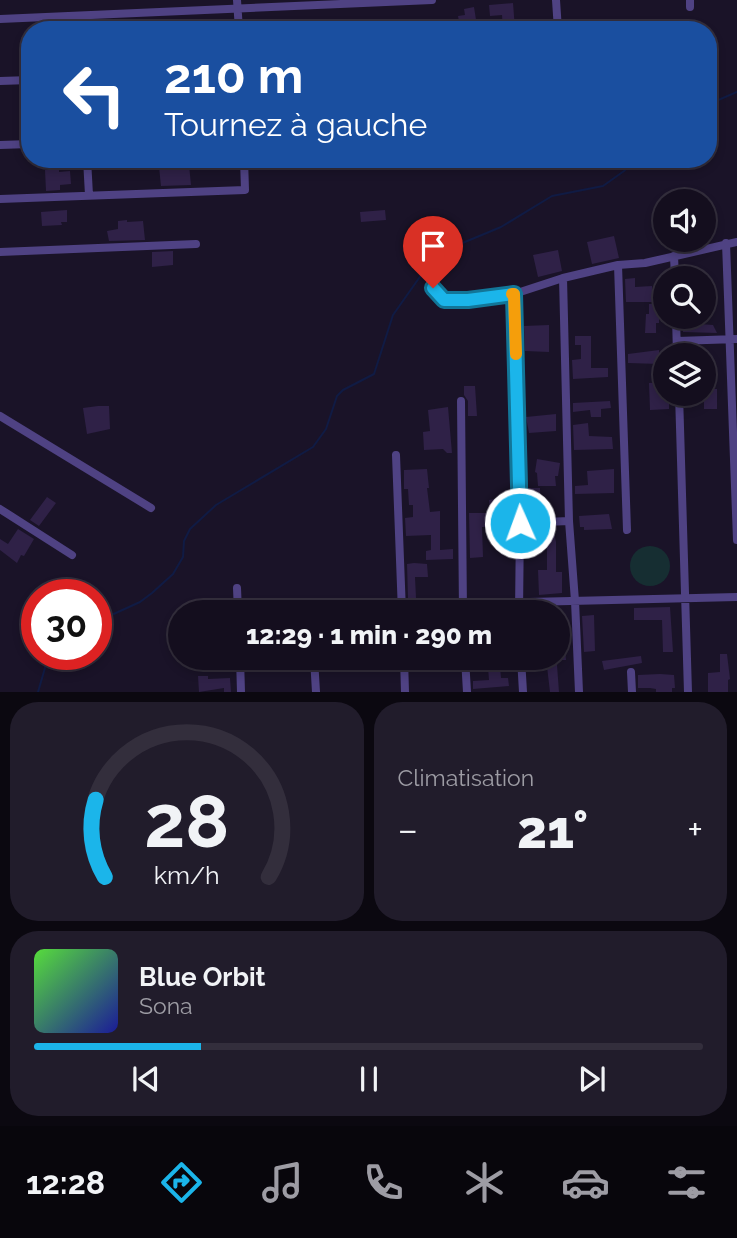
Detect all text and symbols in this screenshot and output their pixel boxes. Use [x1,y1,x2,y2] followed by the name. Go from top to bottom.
[164,47,303,104] text: 210 m
[49,49,140,140] icon: left
[164,106,427,143] text: Tournez à gauche
[653,189,716,406] map controls
[653,189,716,252] button: sound
[403,216,463,288] pin
[414,227,452,265] icon: arrive
[653,266,716,329] button: search
[653,343,716,406] button: layers
[483,486,557,560] position arrow
[21,579,112,670] speed limit sign: 30
[246,620,492,650] text: 12:29 · 1 min · 290 m
[398,764,534,791] text: Climatisation
[144,780,229,865] text: 28
[517,799,588,860] text: 21°
[398,807,418,852] text: −
[687,807,703,852] text: +
[154,860,220,890] text: km/h
[139,962,266,992] text: Blue Orbit
[139,992,193,1019] text: Sona
[127,1060,165,1098] icon: previous
[350,1060,388,1098] icon: pause
[573,1060,611,1098] icon: next
[157,1158,206,1207] icon: directions
[258,1158,307,1207] icon: music
[359,1158,408,1207] icon: phone
[460,1158,509,1207] icon: climate
[561,1158,610,1207] icon: car
[662,1158,711,1207] icon: filters
[26,1164,105,1201] text: 12:28

